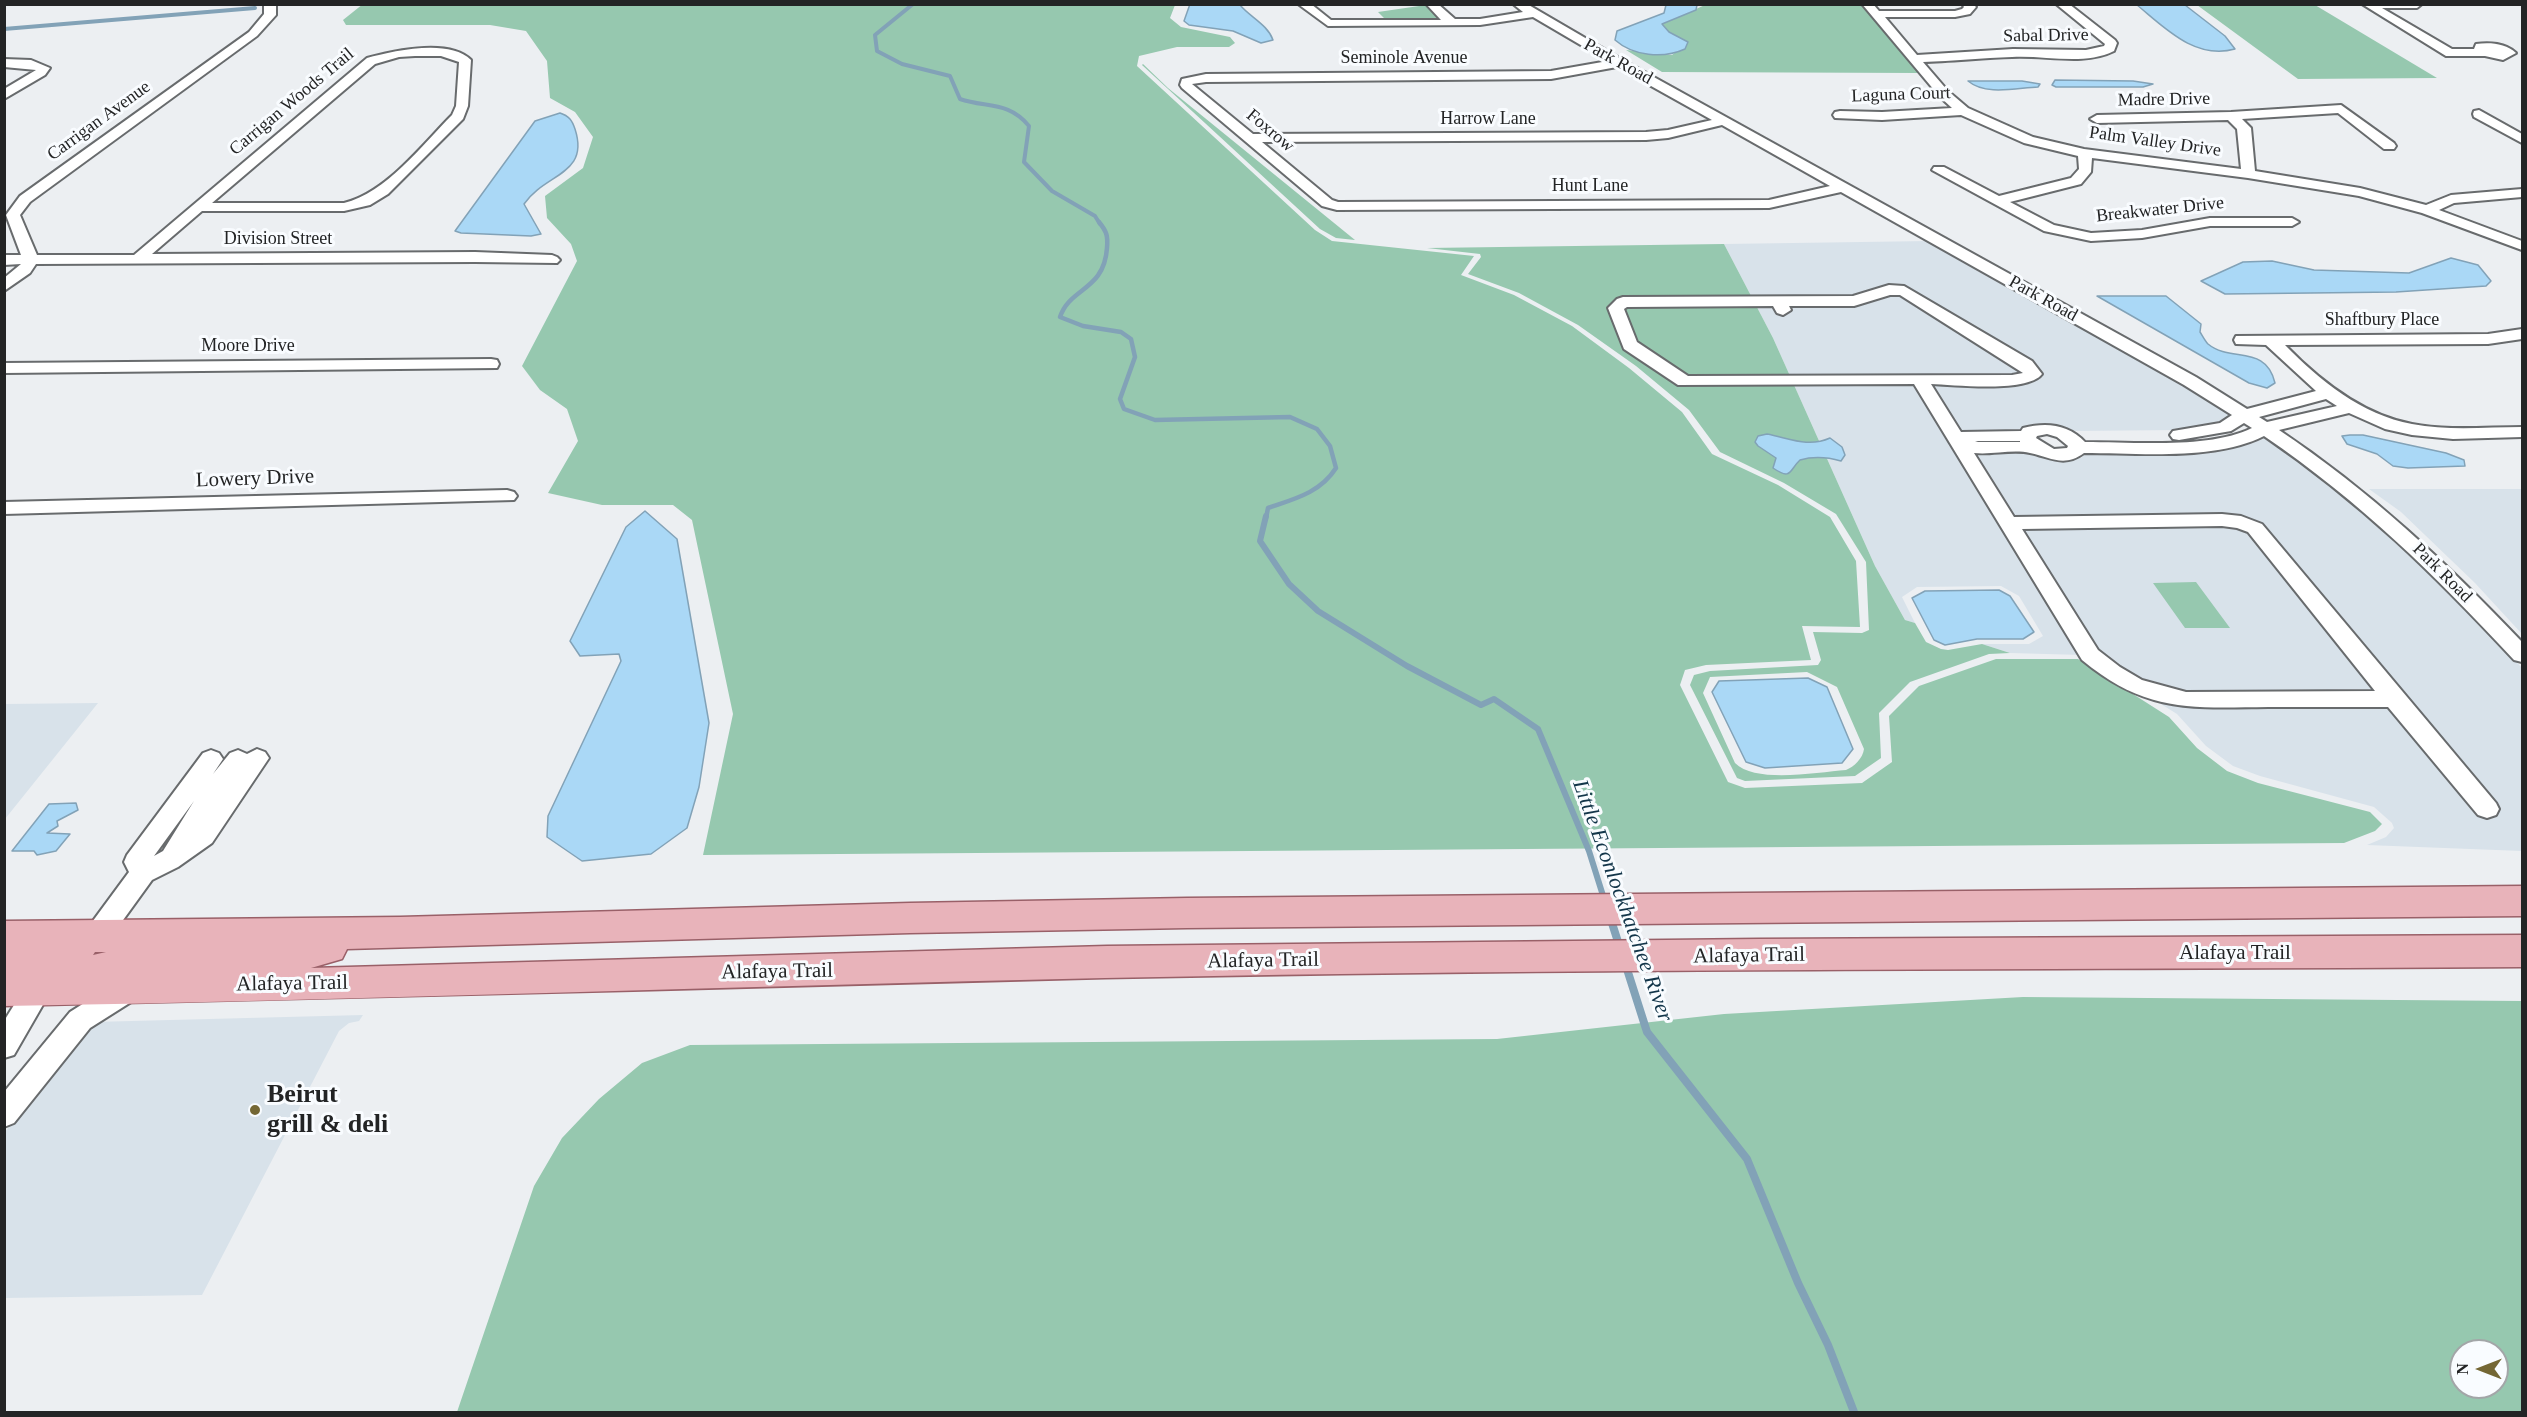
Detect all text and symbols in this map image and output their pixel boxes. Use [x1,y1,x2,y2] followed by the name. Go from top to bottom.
[2003,24,2089,48] street label: Sabal Drive
[1580,34,1656,90] street label: Park Road
[225,44,359,160] street label: Carrigan Woods Trail
[1340,47,1468,69] street label: Seminole Avenue
[43,76,155,166] street label: Carrigan Avenue
[1851,82,1951,108] street label: Laguna Court
[2118,88,2210,112] street label: Madre Drive
[1242,105,1298,157] street label: Foxrow
[1440,108,1536,130] street label: Harrow Lane
[2088,122,2222,162] street label: Palm Valley Drive
[1552,175,1628,197] street label: Hunt Lane
[2095,193,2225,227] street label: Breakwater Drive
[224,228,332,250] street label: Division Street
[2005,271,2081,327] street label: Park Road
[2325,309,2439,331] street label: Shaftbury Place
[201,335,295,357] street label: Moore Drive
[195,464,315,494] street label: Lowery Drive
[2408,539,2476,607] street label: Park Road
[1566,777,1678,1025] water label: Little Econlockhatchee River
[2179,940,2291,966] street label: Alafaya Trail
[1693,942,1805,970] street label: Alafaya Trail
[1207,947,1319,975] street label: Alafaya Trail
[721,958,833,986] street label: Alafaya Trail
[236,970,348,998] street label: Alafaya Trail
[267,1079,388,1140] place label: Beirut grill & deli
[248,1103,262,1117] marker: Beirut grill & deli
[2449,1339,2509,1399] north arrow
[2454,1363,2471,1375] text: N

